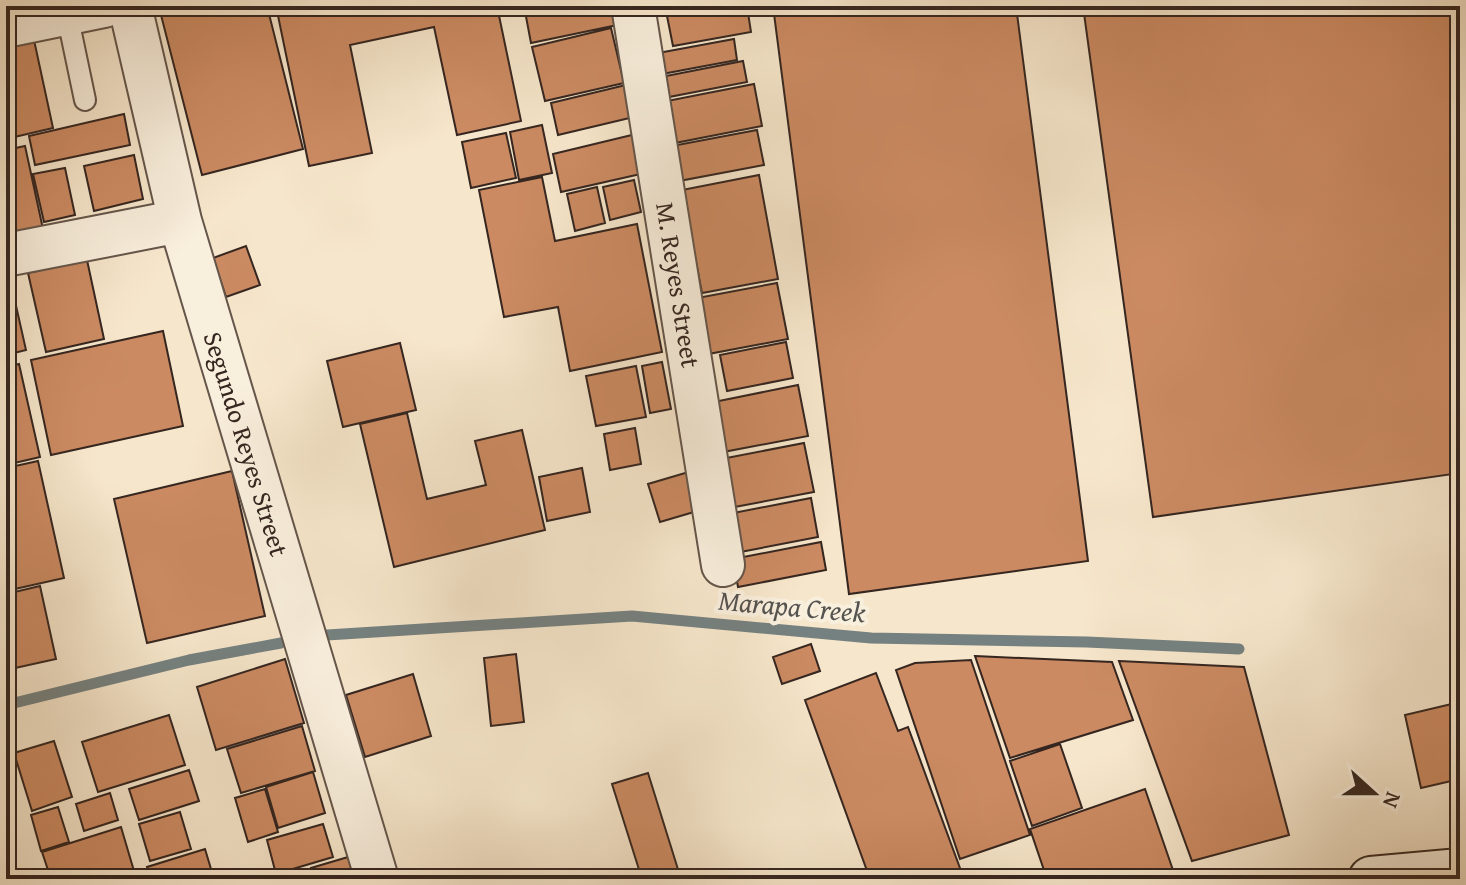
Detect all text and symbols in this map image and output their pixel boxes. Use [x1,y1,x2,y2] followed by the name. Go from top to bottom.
[646,199,711,370] street label: M. Reyes Street
[194,327,299,561] street label: Segundo Reyes Street
[717,579,867,632] water label: Marapa Creek
[1334,753,1414,833] north arrow
[1375,788,1410,813] text: N

